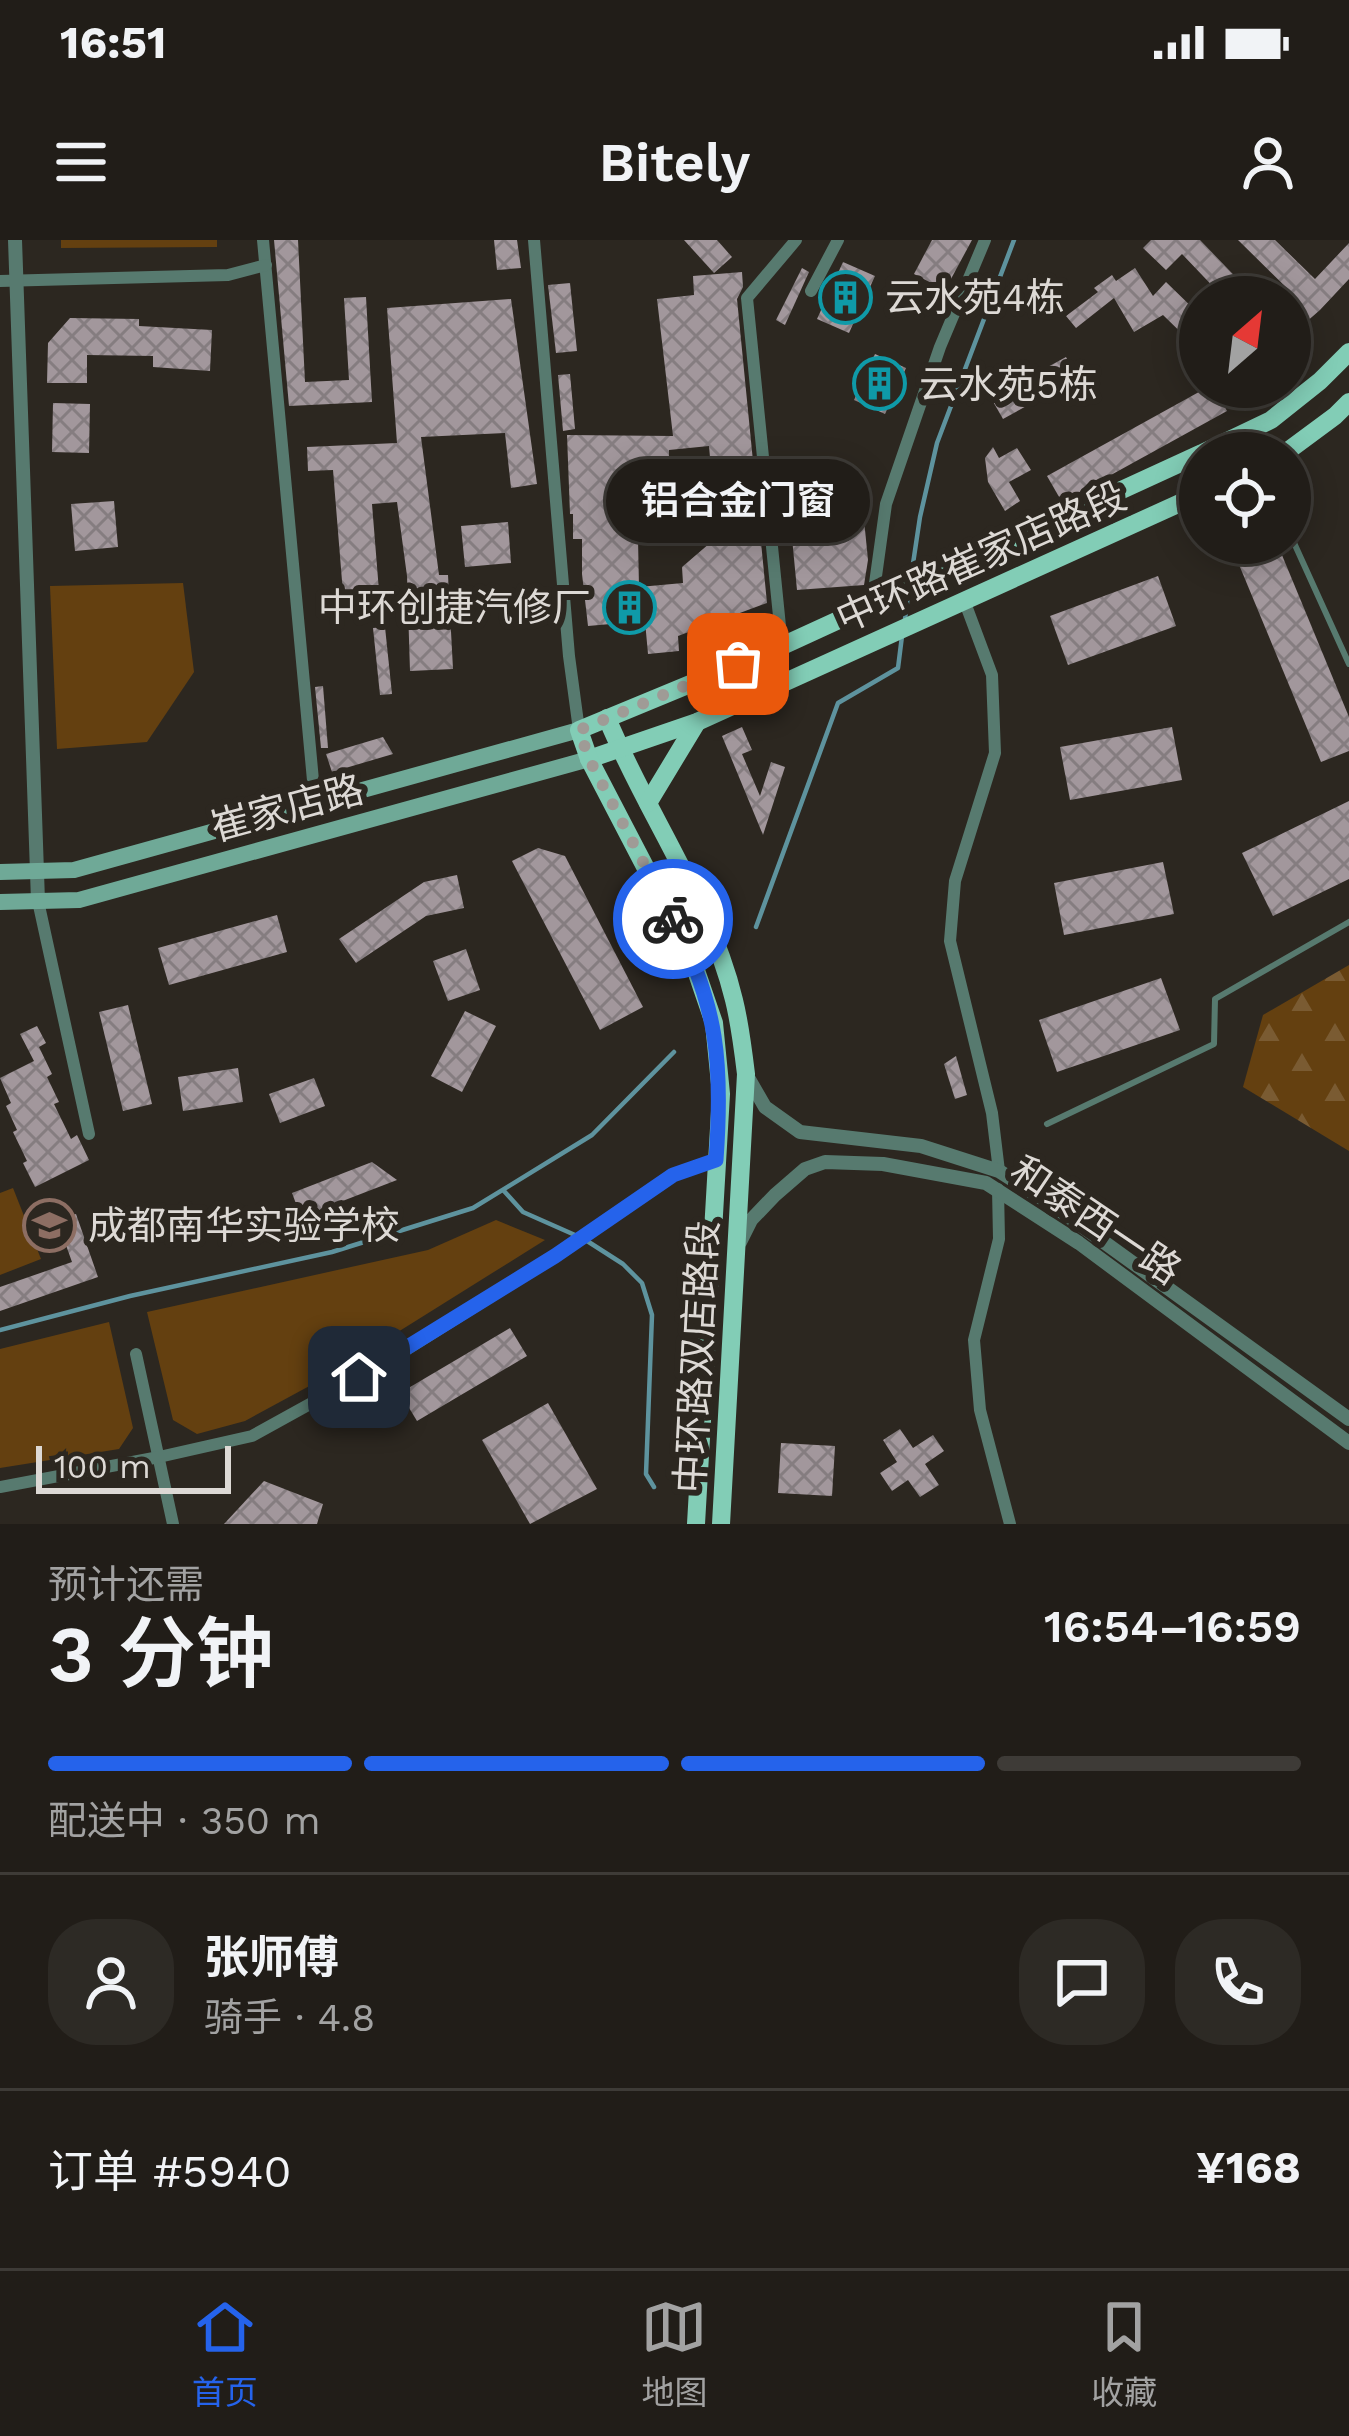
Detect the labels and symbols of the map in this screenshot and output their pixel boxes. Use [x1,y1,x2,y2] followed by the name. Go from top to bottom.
[818,269,874,325] building icon: 云水苑4栋
[885,275,1065,320] place label: 云水苑4栋
[1179,276,1311,408] north arrow
[852,356,908,412] building icon: 云水苑5栋
[919,362,1098,407] place label: 云水苑5栋
[606,460,870,544] callout: 铝合金门窗
[829,473,1133,641] street label: 中环路崔家店路段
[602,579,658,635] building icon: 中环创捷汽修厂
[318,585,591,630] place label: 中环创捷汽修厂
[687,613,789,715] pin
[206,766,368,850] street label: 崔家店路
[613,859,733,979] courier
[1003,1147,1189,1293] street label: 和泰西一路
[21,1197,77,1253] school or university icon: 成都南华实验学校
[88,1203,400,1248] place label: 成都南华实验学校
[667,1220,727,1494] street label: 中环路双店路段
[308,1326,410,1428] pin
[36,1440,231,1493] scale bar

